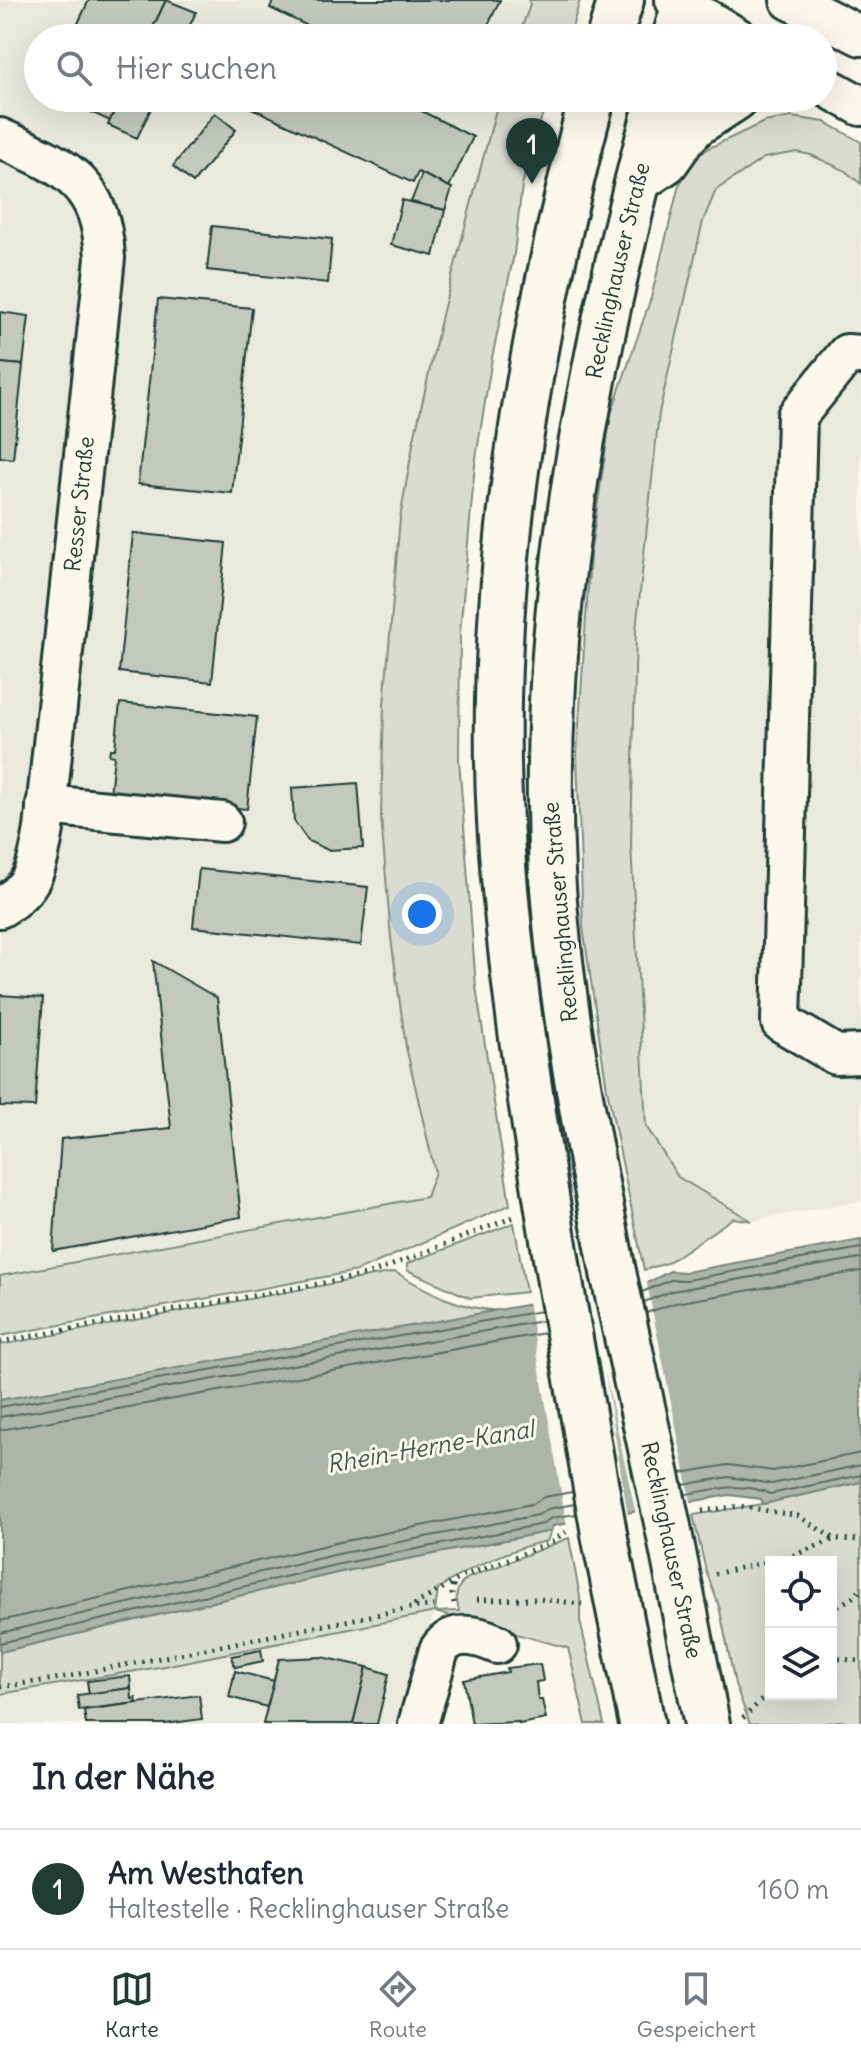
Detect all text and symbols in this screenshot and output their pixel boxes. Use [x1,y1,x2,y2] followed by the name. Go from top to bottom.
[24,24,837,112] search box
[52,46,96,90] icon: search
[116,49,277,87] text: Hier suchen
[506,118,558,184] pin: 1
[579,159,656,381] street label: Recklinghauser Straße
[58,435,100,573] street label: Resser Straße
[536,801,584,1023] street label: Recklinghauser Straße
[402,894,442,934] your location
[324,1412,539,1479] water label: Rhein-Herne-Kanal
[635,1439,709,1661] street label: Recklinghauser Straße
[765,1556,837,1700] map controls
[765,1556,837,1628] button: locate
[765,1628,837,1700] button: layers
[32,1755,215,1798] text: In der Nähe
[108,1854,304,1892] text: Am Westhafen
[53,1873,63,1906] text: 1
[758,1873,829,1906] text: 160 m
[108,1892,509,1925] text: Haltestelle · Recklinghauser Straße
[105,1967,159,2043] tab: Karte
[369,1967,427,2043] tab: Route
[637,1967,756,2043] tab: Gespeichert

